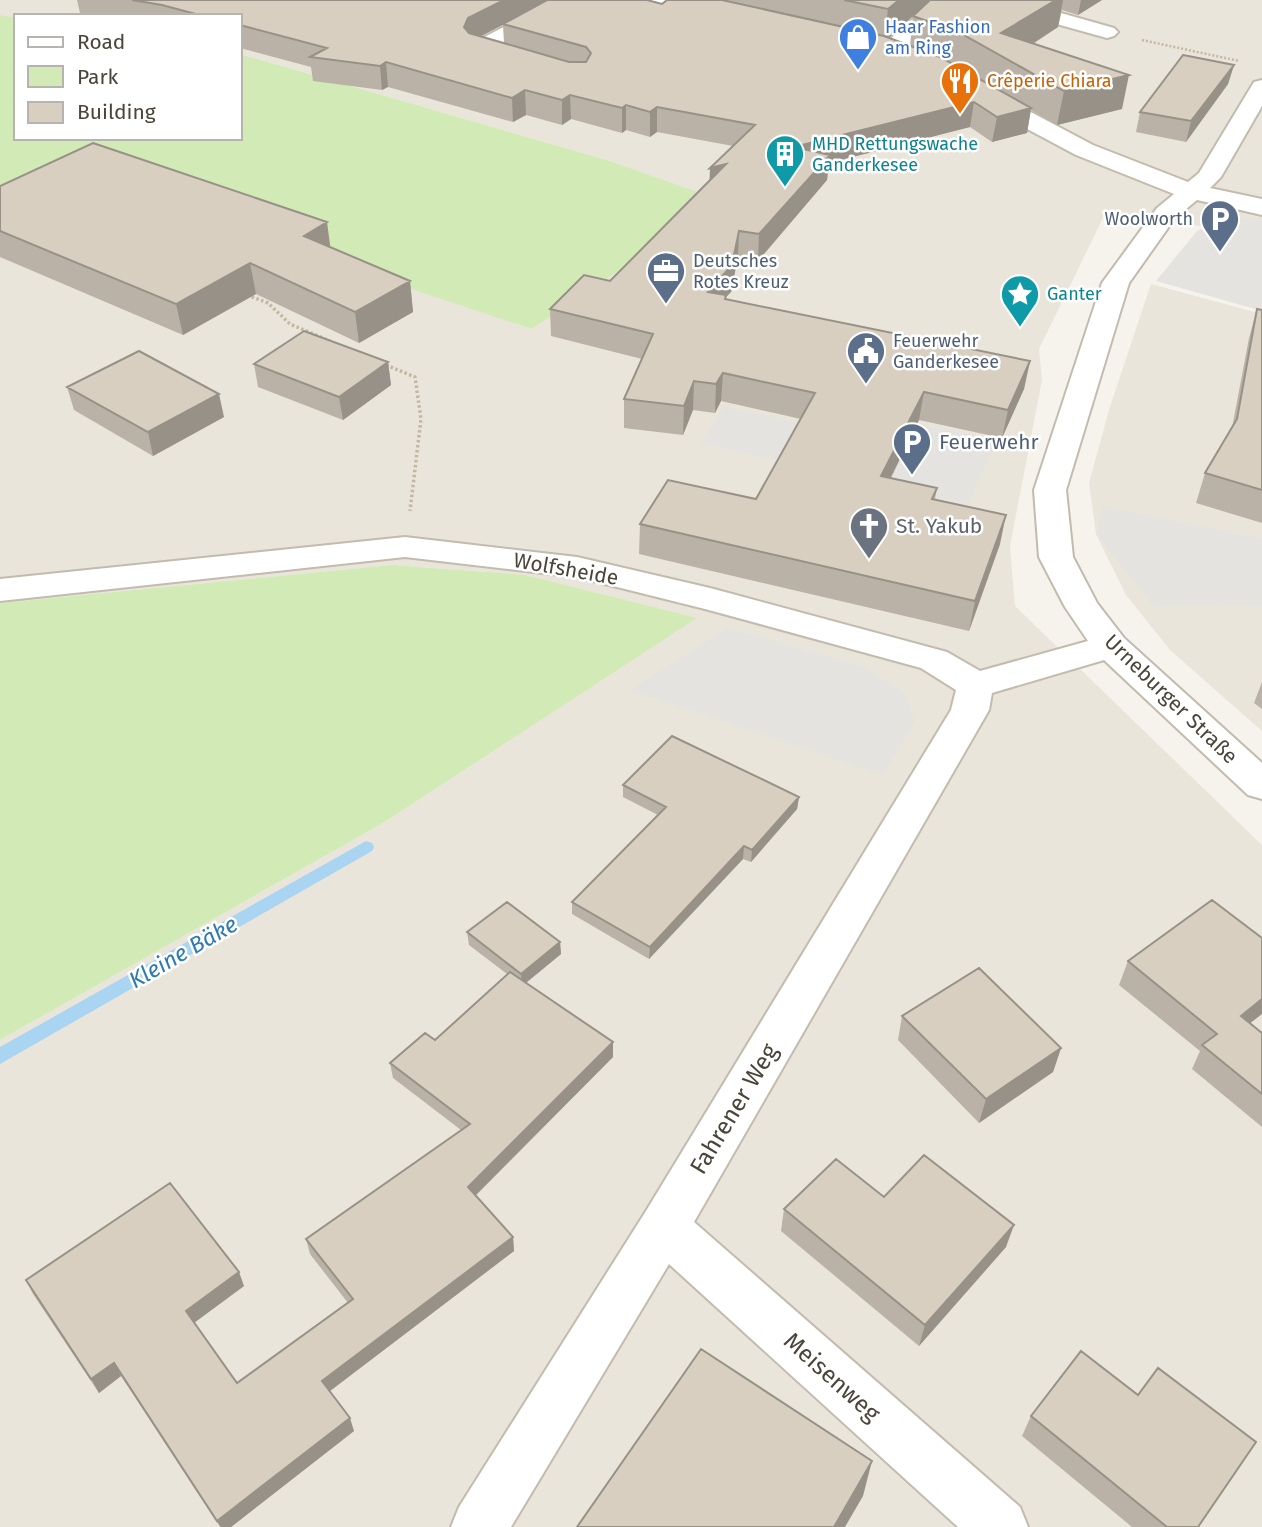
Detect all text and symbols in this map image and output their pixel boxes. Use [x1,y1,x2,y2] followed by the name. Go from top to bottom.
[14,14,242,140] legend
[837,16,879,71] shop icon: Haar Fashion am Ring
[885,16,991,59] place label: Haar Fashion am Ring
[77,29,125,55] text: Road
[939,60,981,115] restaurant icon: Crêperie Chiara
[77,64,119,90] text: Park
[987,70,1112,92] place label: Crêperie Chiara
[77,99,156,125] text: Building
[764,133,806,188] building icon: MHD Rettungswache Ganderkesee
[812,133,978,176] place label: MHD Rettungswache Ganderkesee
[1199,198,1241,253] parking icon: Woolworth
[1105,208,1193,230] place label: Woolworth
[645,250,687,305] office icon: Deutsches Rotes Kreuz
[693,250,789,293] place label: Deutsches Rotes Kreuz
[999,273,1041,328] place icon: Ganter
[1047,283,1102,305] place label: Ganter
[845,330,887,385] public building icon: Feuerwehr Ganderkesee
[893,330,999,373] place label: Feuerwehr Ganderkesee
[891,421,933,476] parking icon: Feuerwehr
[939,429,1039,455] place label: Feuerwehr
[848,505,890,560] church icon: St. Yakub
[896,513,982,539] place label: St. Yakub
[512,547,620,591] street label: Wolfsheide
[1099,629,1243,769] street label: Urneburger Straße
[124,910,242,994] water label: Kleine Bäke
[684,1038,784,1179] street label: Fahrener Weg
[778,1327,886,1428] street label: Meisenweg

